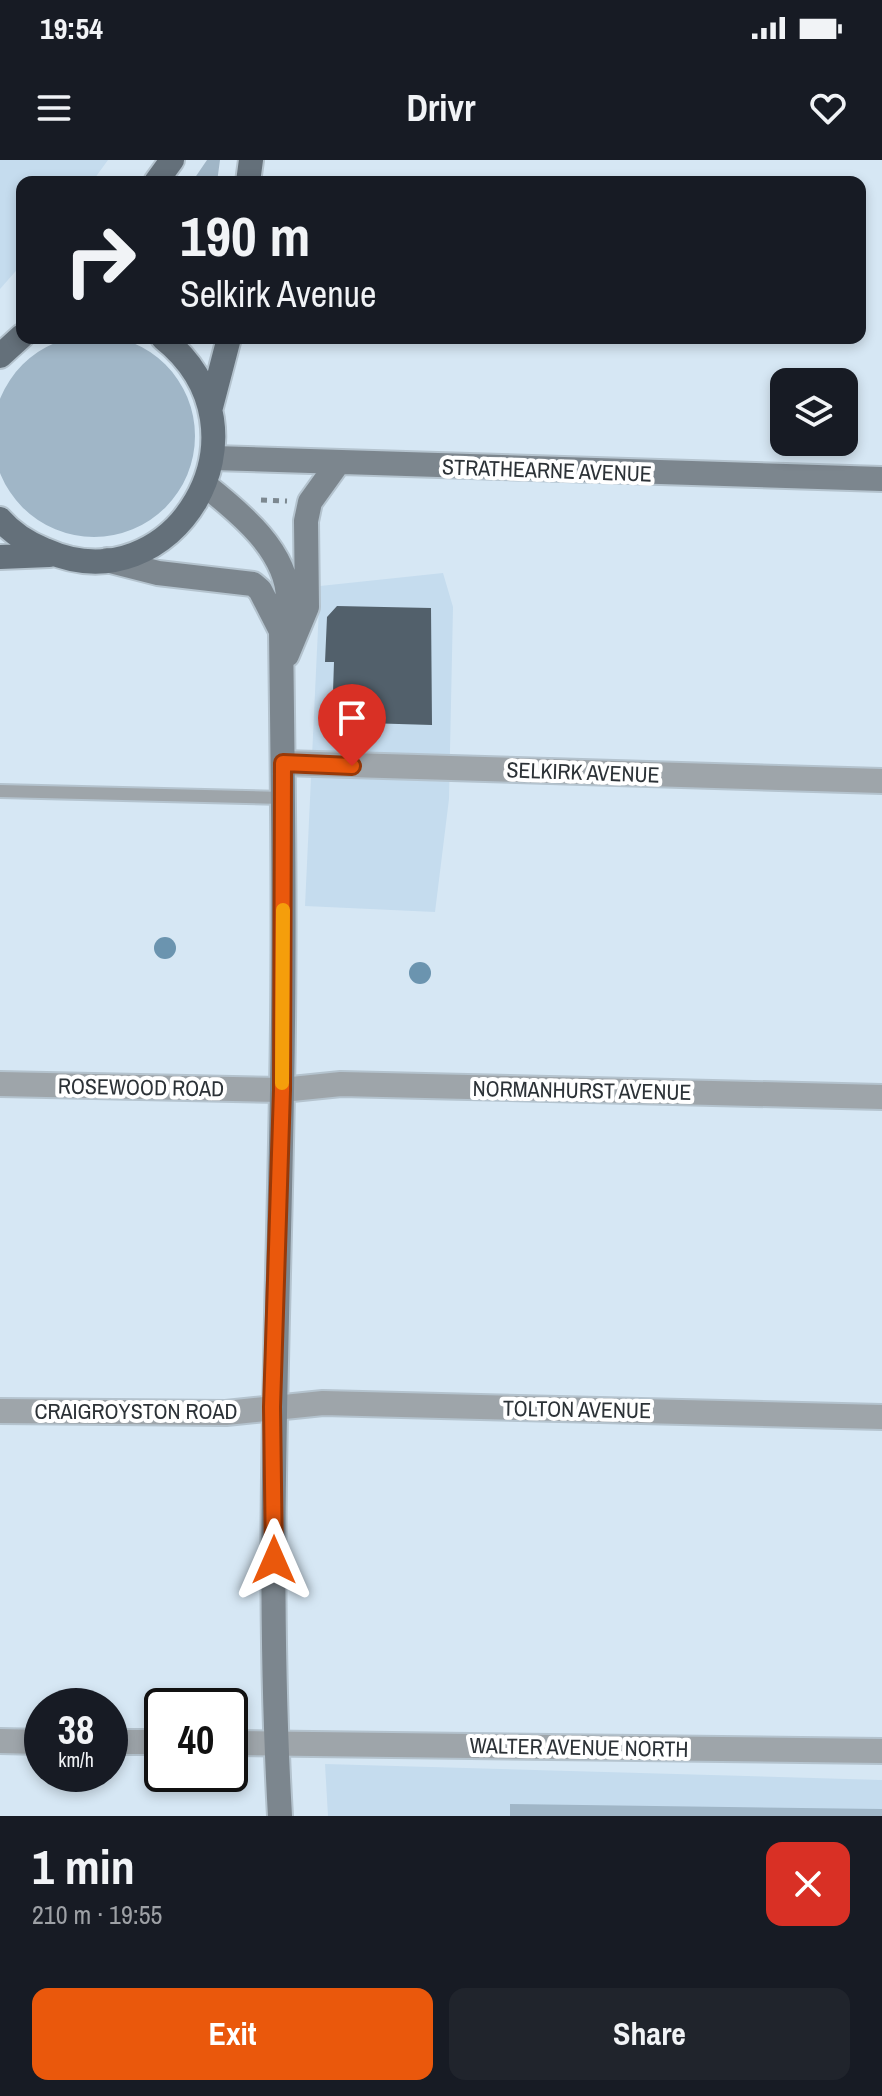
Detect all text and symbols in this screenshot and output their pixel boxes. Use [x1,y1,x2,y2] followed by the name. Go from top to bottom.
[40,8,103,48] text: 19:54
[407,84,475,132] text: Drivr
[32,86,76,130] icon: menu
[806,86,850,130] icon: heart
[180,198,310,273] text: 190 m
[48,208,152,312] icon: right
[180,270,376,318] text: Selkirk Avenue
[770,368,858,456] map controls
[770,368,858,456] button: layers
[442,451,652,489] street label: STRATHEARNE AVENUE
[318,684,386,766] pin
[330,696,374,740] icon: arrive
[506,754,660,790] street label: SELKIRK AVENUE
[58,1071,224,1103] street label: ROSEWOOD ROAD
[472,1073,692,1107] street label: NORMANHURST AVENUE
[503,1393,651,1425] street label: TOLTON AVENUE
[34,1396,238,1426] street label: CRAIGROYSTON ROAD
[232,1518,316,1602] position arrow
[144,1688,248,1792] speed limit sign: 40
[58,1703,94,1756] text: 38
[469,1730,689,1764] street label: WALTER AVENUE NORTH
[58,1746,94,1773] text: km/h
[32,1834,135,1899] text: 1 min
[766,1842,850,1926] button: close
[32,1897,162,1932] text: 210 m · 19:55
[32,1988,433,2080] button: Exit
[449,1988,850,2080] button: Share

